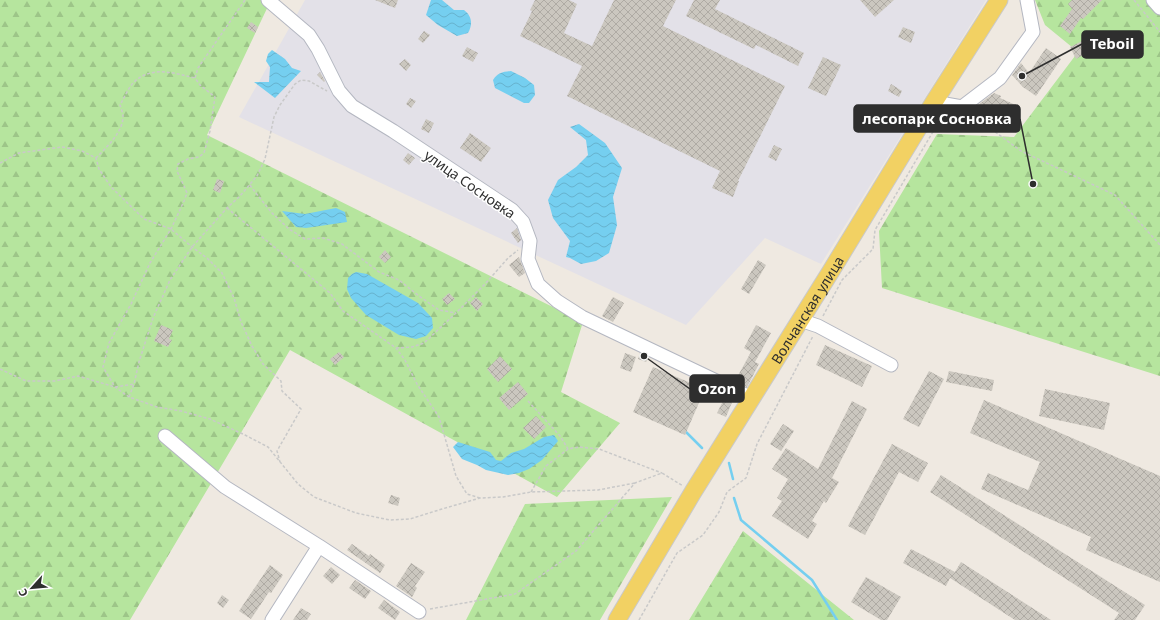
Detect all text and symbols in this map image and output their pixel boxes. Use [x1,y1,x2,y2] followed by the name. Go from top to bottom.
[1082,31,1143,58] callout: Teboil
[1090,33,1134,53] text: Teboil
[854,105,1020,132] callout: лесопарк Сосновка
[862,108,1012,128] text: лесопарк Сосновка
[421,145,519,223] street label: улица Сосновка
[766,252,848,367] street label: Волчанская улица
[690,375,744,402] callout: Ozon
[698,378,736,398] text: Ozon
[12,568,52,608] north arrow
[14,586,31,599] text: С

